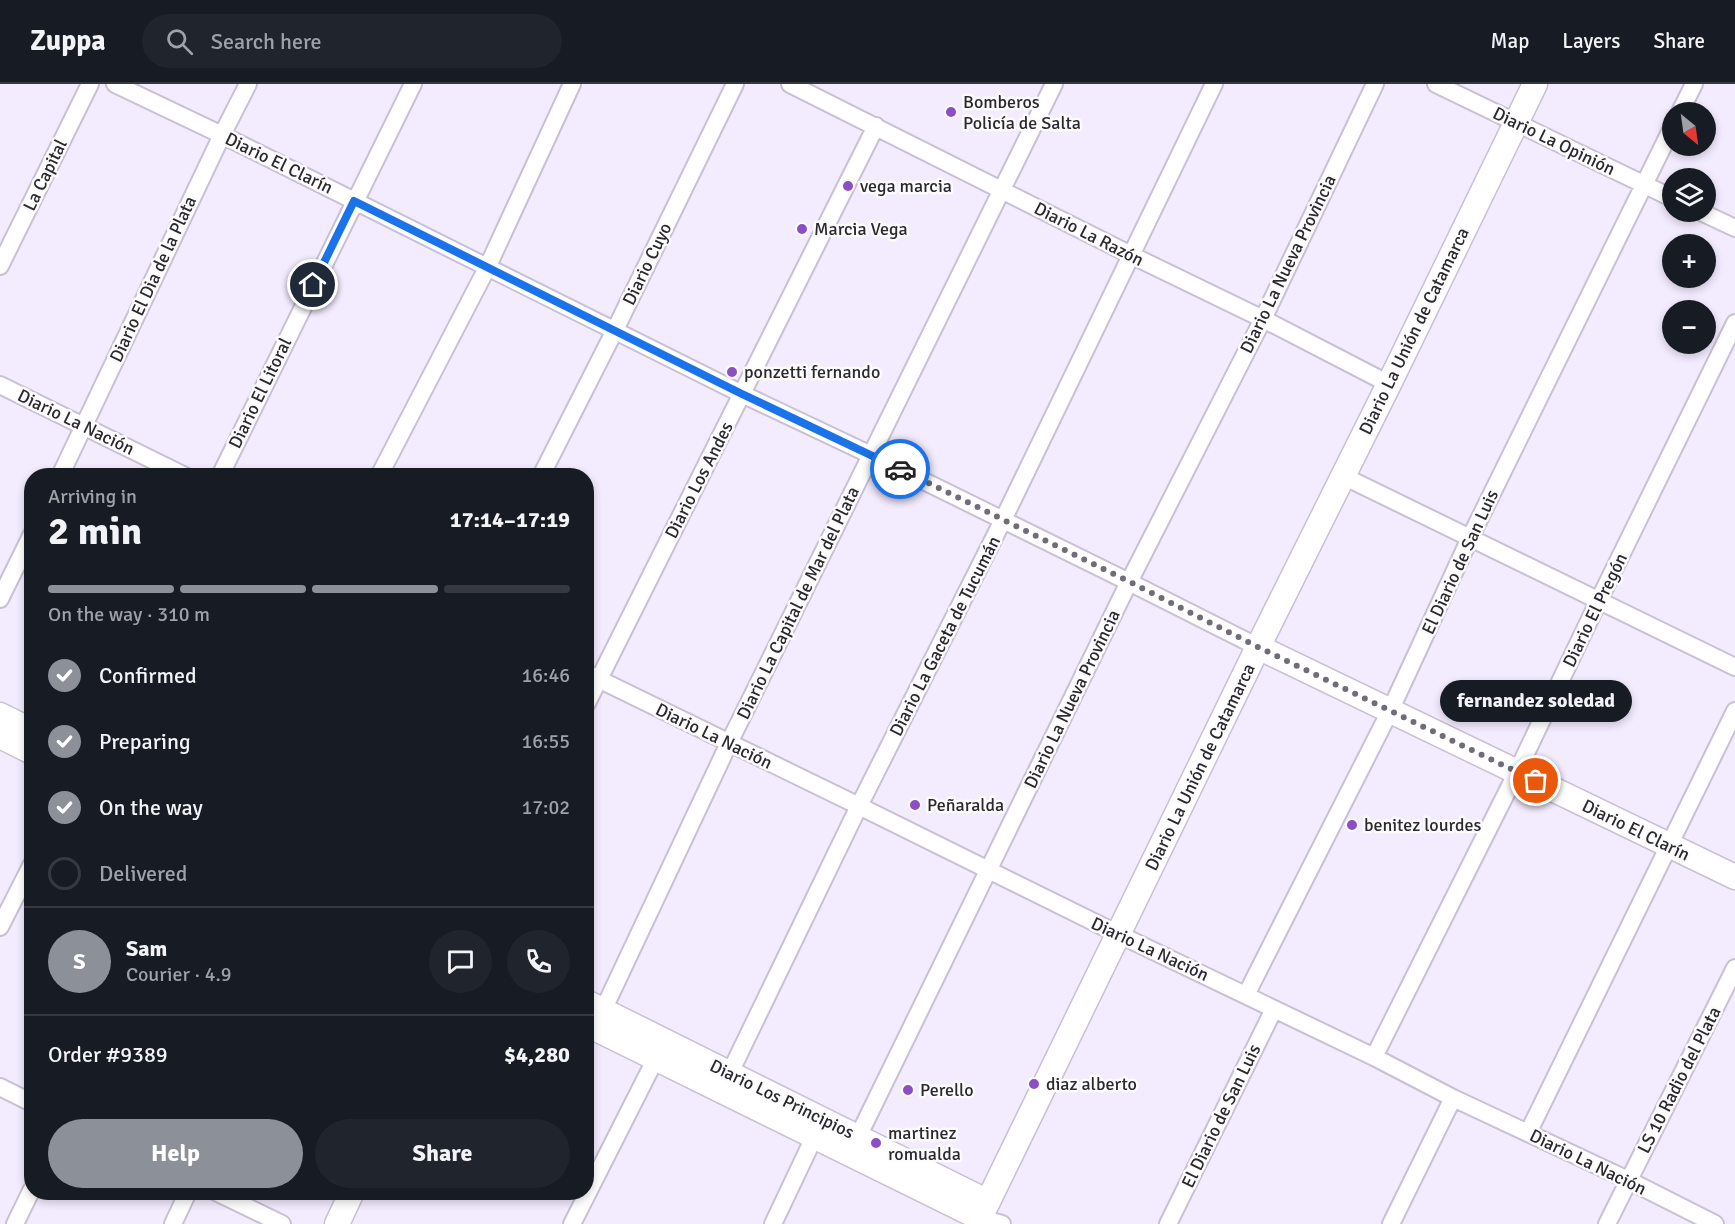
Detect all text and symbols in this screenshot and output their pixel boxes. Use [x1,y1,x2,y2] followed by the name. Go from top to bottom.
[142,14,562,68] search box
[30,24,106,58] text: Zuppa
[163,25,196,58] icon: search
[211,28,322,55] text: Search here
[1491,28,1529,54] text: Map
[1562,28,1620,54] text: Layers
[1653,28,1705,54] text: Share
[963,91,1081,134] place label: Bomberos Policía de Salta
[1489,102,1619,180] street label: Diario La Opinión
[1662,102,1716,156] north arrow
[1662,102,1716,354] map controls
[944,105,958,119] marker: Bomberos Policía de Salta
[222,127,336,199] street label: Diario El Clarín
[18,135,72,215] street label: La Capital
[1662,168,1716,222] button: layers
[1235,171,1341,357] street label: Diario La Nueva Provincia
[860,175,952,197] place label: vega marcia
[841,179,855,193] marker: vega marcia
[105,192,201,366] street label: Diario El Dia de la Plata
[1031,197,1147,271] street label: Diario La Razón
[814,218,908,240] place label: Marcia Vega
[618,219,676,309] street label: Diario Cuyo
[795,222,809,236] marker: Marcia Vega
[1354,224,1474,438] street label: Diario La Unión de Catamarca
[1662,234,1716,288] button: +
[287,259,338,310] pin
[296,268,329,301] icon: home
[1662,300,1716,354] button: −
[224,334,296,452] street label: Diario El Litoral
[744,361,880,383] place label: ponzetti fernando
[725,365,739,379] marker: ponzetti fernando
[14,384,138,460] street label: Diario La Nación
[660,418,738,542] street label: Diario Los Andes
[870,439,930,499] courier
[884,453,917,486] icon: car
[732,483,864,723] street label: Diario La Capital de Mar del Plata
[48,484,137,509] text: Arriving in
[1417,486,1503,638] street label: El Diario de San Luis
[450,506,570,533] text: 17:14–17:19
[48,507,142,555] text: 2 min
[885,532,1005,740] street label: Diario La Gaceta de Tucumán
[1558,549,1632,671] street label: Diario El Pregón
[48,602,210,627] text: On the way · 310 m
[1019,606,1125,792] street label: Diario La Nueva Provincia
[48,659,81,692] icon: check
[1140,660,1260,874] street label: Diario La Unión de Catamarca
[99,662,197,689] text: Confirmed
[521,663,570,688] text: 16:46
[1440,679,1632,721] callout: fernandez soledad
[1457,688,1615,713] text: fernandez soledad
[652,698,776,774] street label: Diario La Nación
[48,725,81,758] icon: check
[99,728,191,755] text: Preparing
[521,729,570,754] text: 16:55
[1510,755,1561,806] pin
[1519,764,1552,797] icon: bag
[48,791,81,824] icon: check
[99,794,203,821] text: On the way
[927,794,1004,816] place label: Peñaralda
[1579,794,1693,866] street label: Diario El Clarín
[521,795,570,820] text: 17:02
[908,798,922,812] marker: Peñaralda
[1364,814,1482,836] place label: benitez lourdes
[1345,818,1359,832] marker: benitez lourdes
[99,860,187,887] text: Delivered
[1088,912,1212,986] street label: Diario La Nación
[429,930,492,993] button: chat
[507,930,570,993] button: phone
[126,935,167,962] text: Sam
[73,948,86,975] text: S
[126,962,232,987] text: Courier · 4.9
[1633,1003,1725,1157] street label: LS 10 Radio del Plata
[1177,1040,1265,1191] street label: El Diario de San Luis
[48,1041,168,1068] text: Order #9389
[504,1041,570,1068] text: $4,280
[706,1055,858,1144] street label: Diario Los Principios
[1046,1073,1137,1095] place label: diaz alberto
[1027,1077,1041,1091] marker: diaz alberto
[920,1079,974,1101] place label: Perello
[901,1083,915,1097] marker: Perello
[48,1119,303,1188] button: Help
[315,1119,570,1188] button: Share
[888,1122,961,1165] place label: martinez romualda
[1526,1124,1650,1200] street label: Diario La Nación
[869,1136,883,1150] marker: martinez romualda

